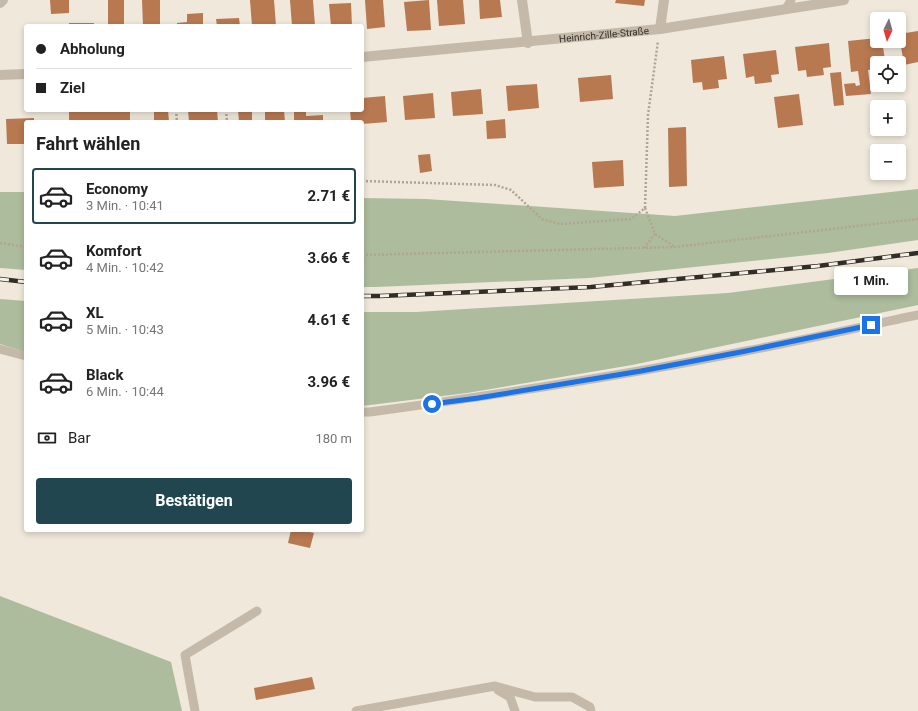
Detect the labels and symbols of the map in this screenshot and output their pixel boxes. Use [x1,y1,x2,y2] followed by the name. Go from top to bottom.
[870,12,906,48] north arrow
[559,25,649,44] street label: Heinrich-Zille-Straße
[834,267,908,295] callout: 1 Min.
[862,316,880,334] route end
[423,395,441,413] route start

